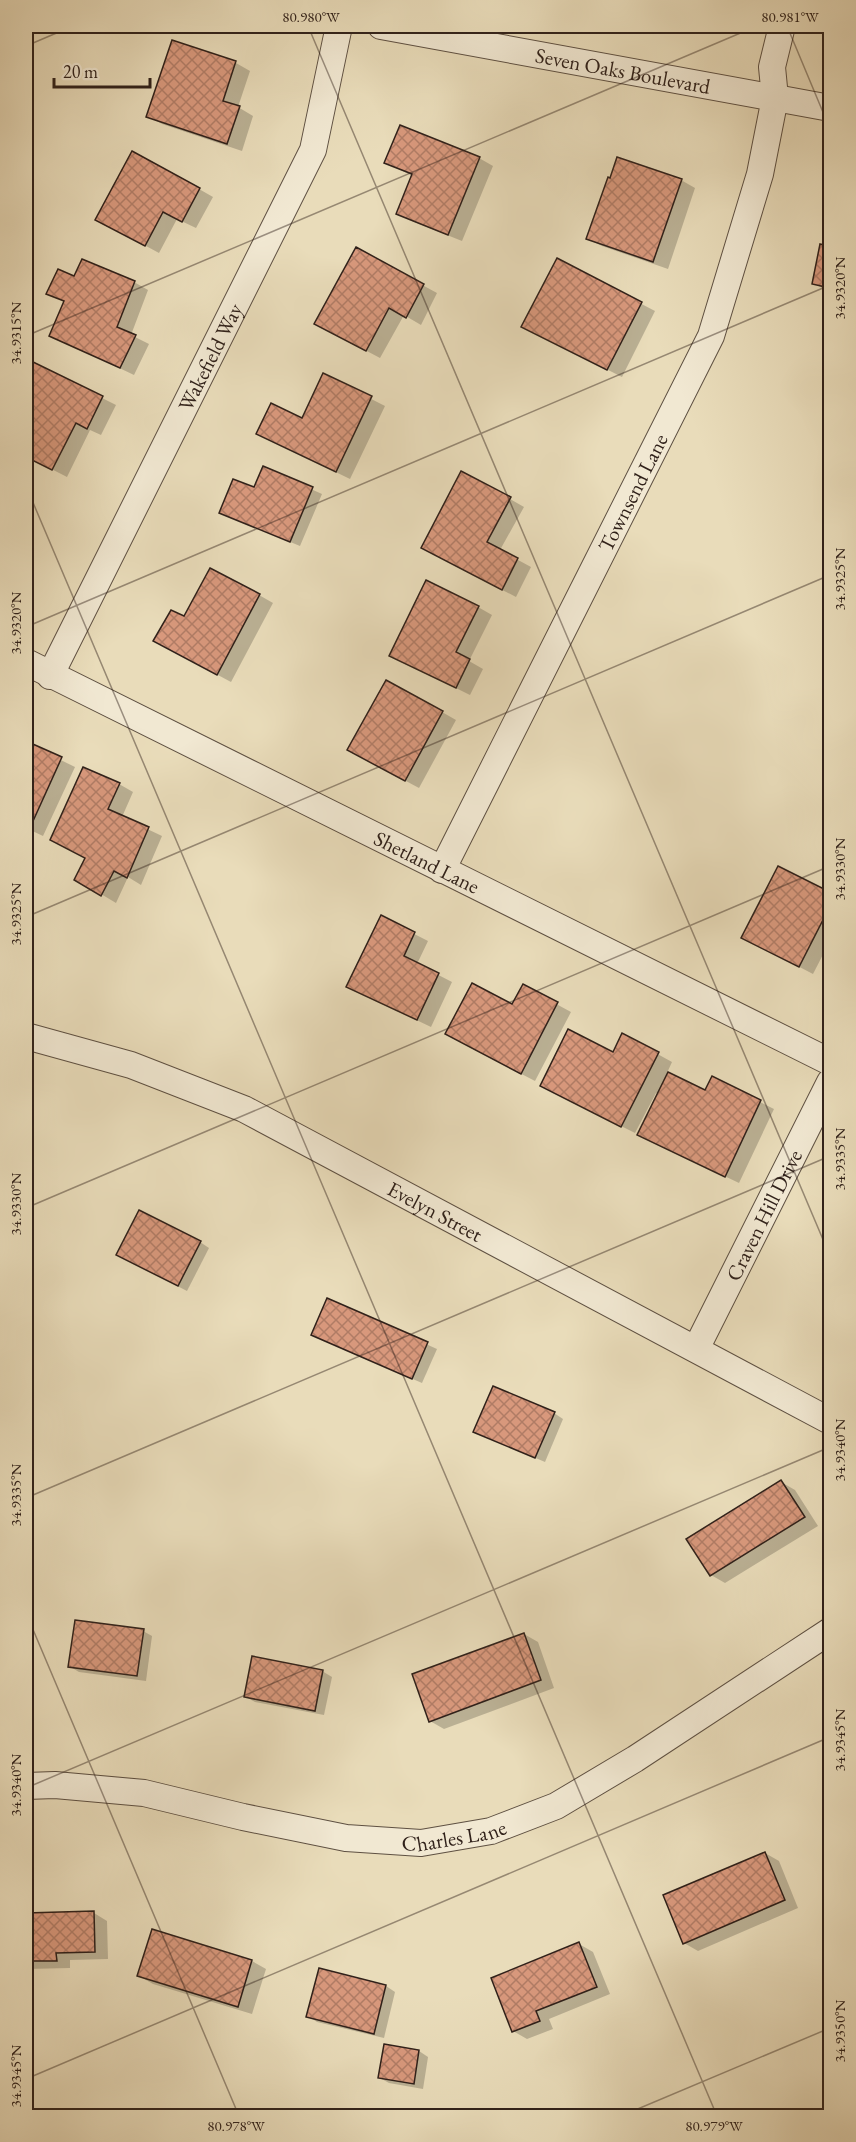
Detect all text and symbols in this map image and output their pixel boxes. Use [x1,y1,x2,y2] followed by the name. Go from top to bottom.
[282,7,340,26] text: 80.980°W
[761,7,819,26] text: 80.981°W
[533,41,713,99] street label: Seven Oaks Boulevard
[54,51,150,89] scale bar
[63,60,98,83] text: 20 m
[830,256,849,319] text: 34.9320°N
[171,298,248,415] street label: Wakefield Way
[6,301,25,364] text: 34.9315°N
[591,429,673,556] street label: Townsend Lane
[830,547,849,610] text: 34.9325°N
[6,591,25,654] text: 34.9320°N
[370,824,484,899] street label: Shetland Lane
[830,837,849,900] text: 34.9330°N
[6,882,25,945] text: 34.9325°N
[830,1127,849,1190] text: 34.9335°N
[719,1145,808,1285] street label: Craven Hill Drive
[6,1172,25,1235] text: 34.9330°N
[383,1175,488,1247] street label: Evelyn Street
[830,1418,849,1481] text: 34.9340°N
[6,1463,25,1526] text: 34.9335°N
[830,1708,849,1771] text: 34.9345°N
[6,1753,25,1816] text: 34.9340°N
[401,1813,510,1857] street label: Charles Lane
[830,1999,849,2062] text: 34.9350°N
[6,2044,25,2107] text: 34.9345°N
[207,2116,265,2135] text: 80.978°W
[685,2116,743,2135] text: 80.979°W

